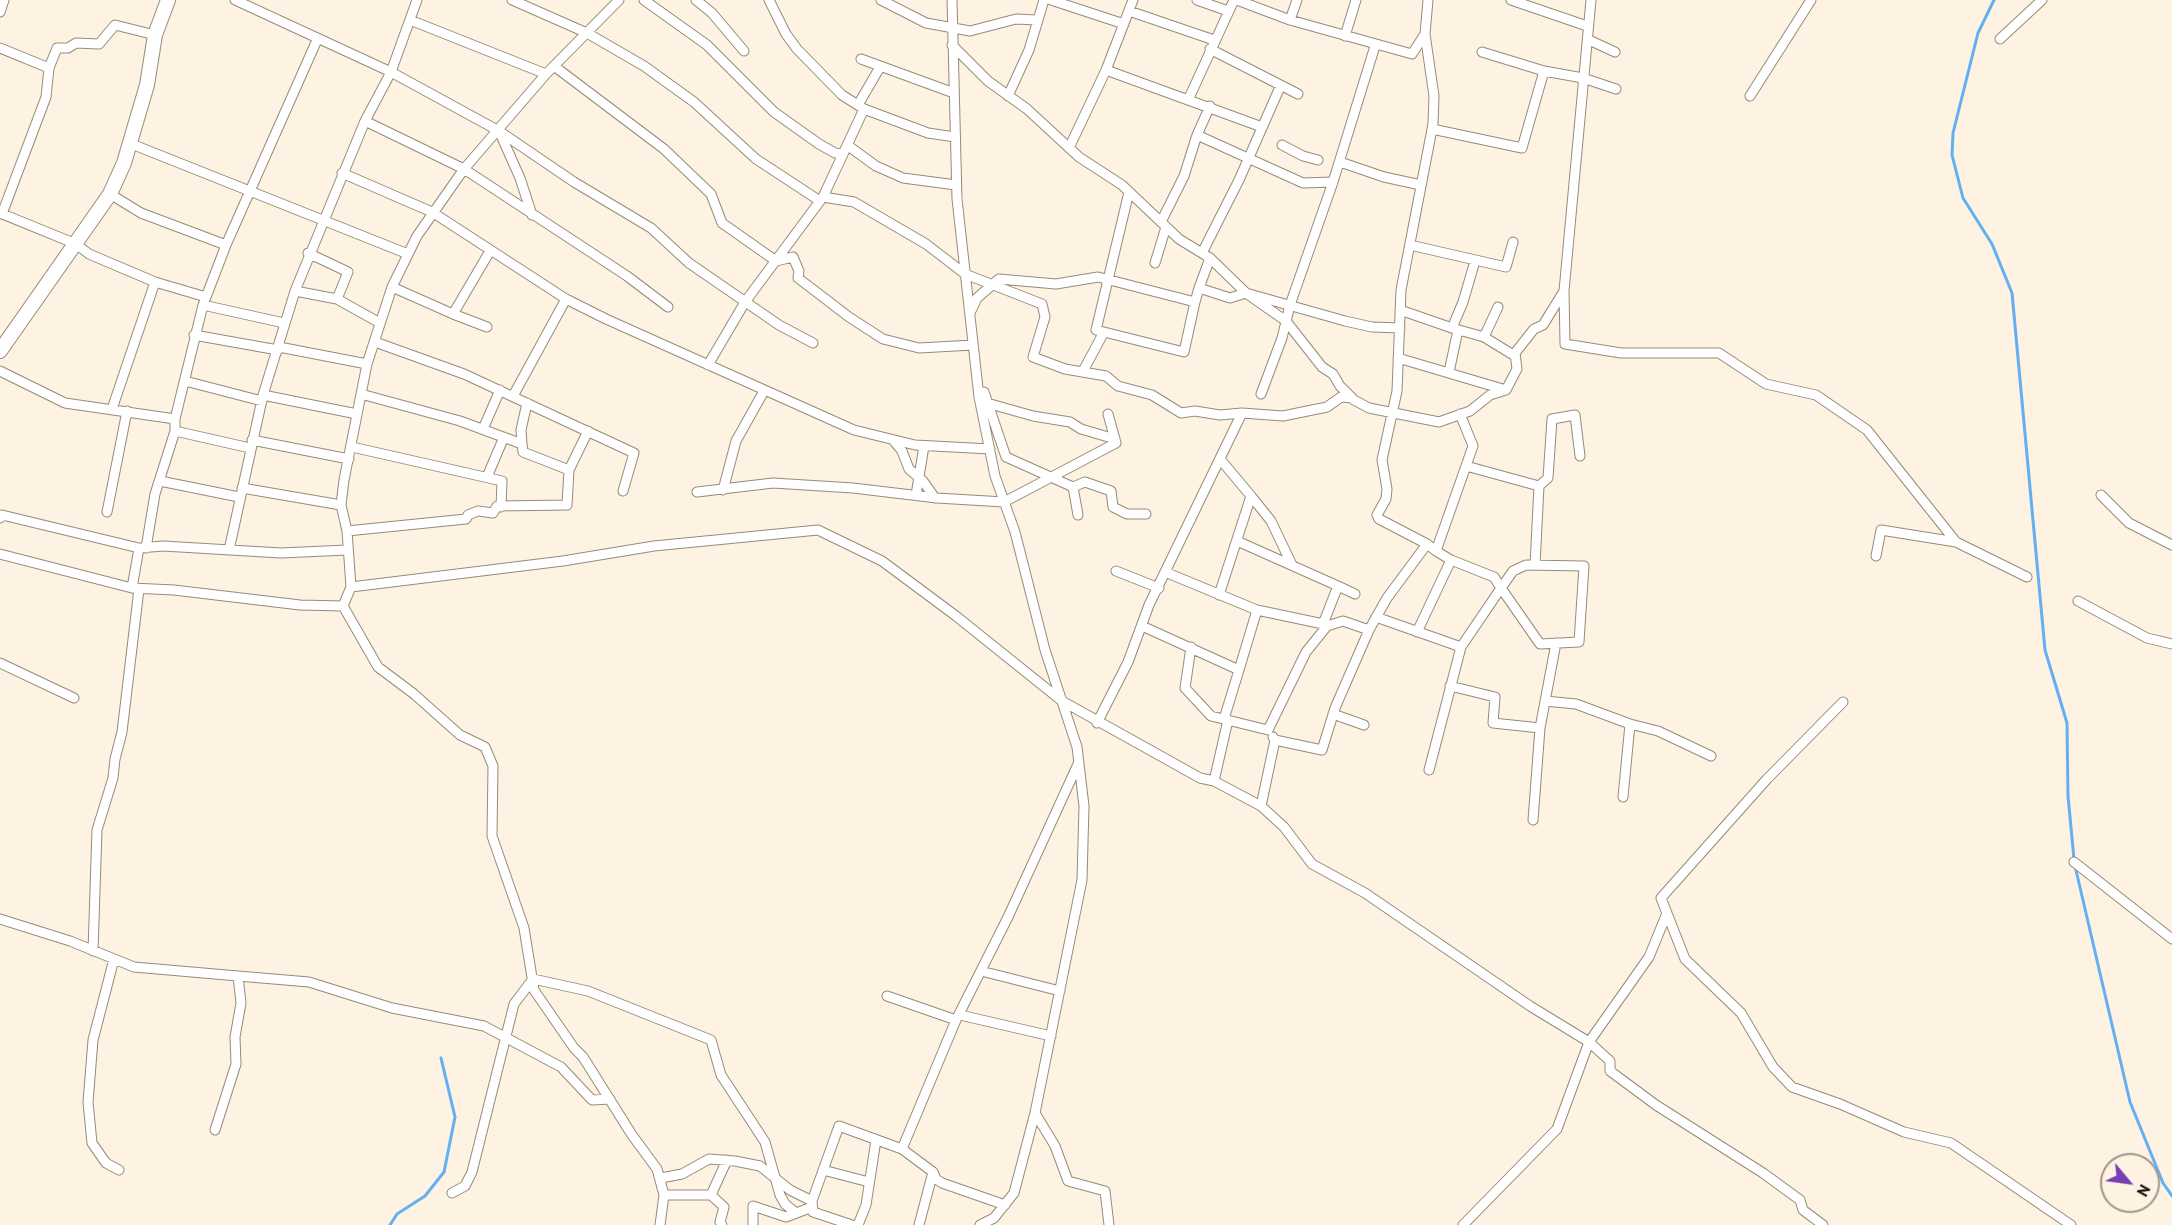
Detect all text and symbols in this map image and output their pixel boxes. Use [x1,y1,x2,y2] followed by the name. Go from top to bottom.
[2100,1153,2160,1213] north arrow
[2133,1181,2155,1200] text: N

